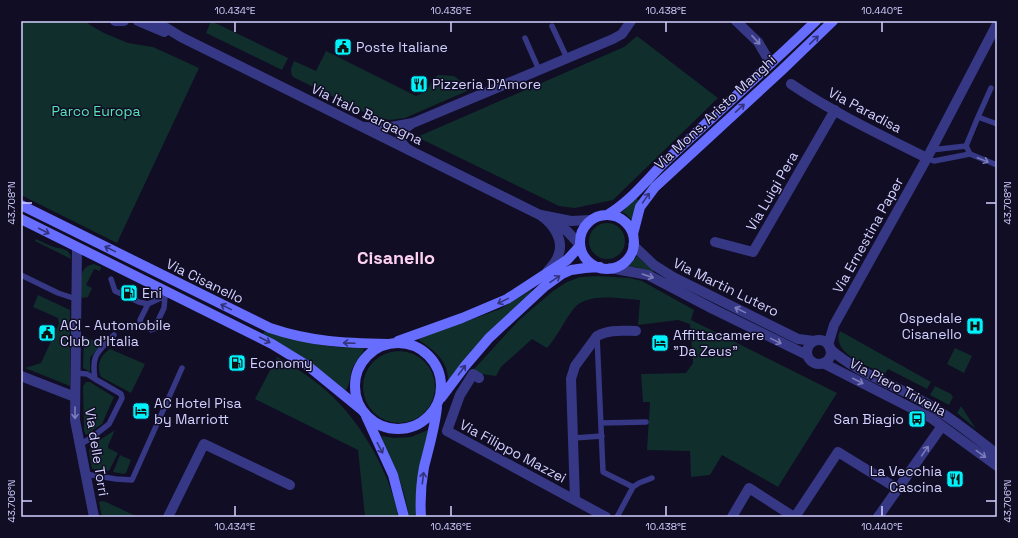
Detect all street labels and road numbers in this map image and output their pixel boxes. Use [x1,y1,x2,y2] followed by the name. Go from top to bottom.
[650,51,780,173] street label: Via Mons. Aristo Manghi
[308,79,426,149] street label: Via Italo Bargagna
[825,83,905,137] street label: Via Paradisa
[742,148,802,234] street label: Via Luigi Pera
[829,174,907,296] street label: Via Ernestina Paper
[670,254,782,320] street label: Via Martin Lutero
[163,255,247,307] street label: Via Cisanello
[846,354,950,420] street label: Via Piero Trivella
[81,407,113,497] street label: Via delle Torri
[457,415,569,487] street label: Via Filippo Mazzei

